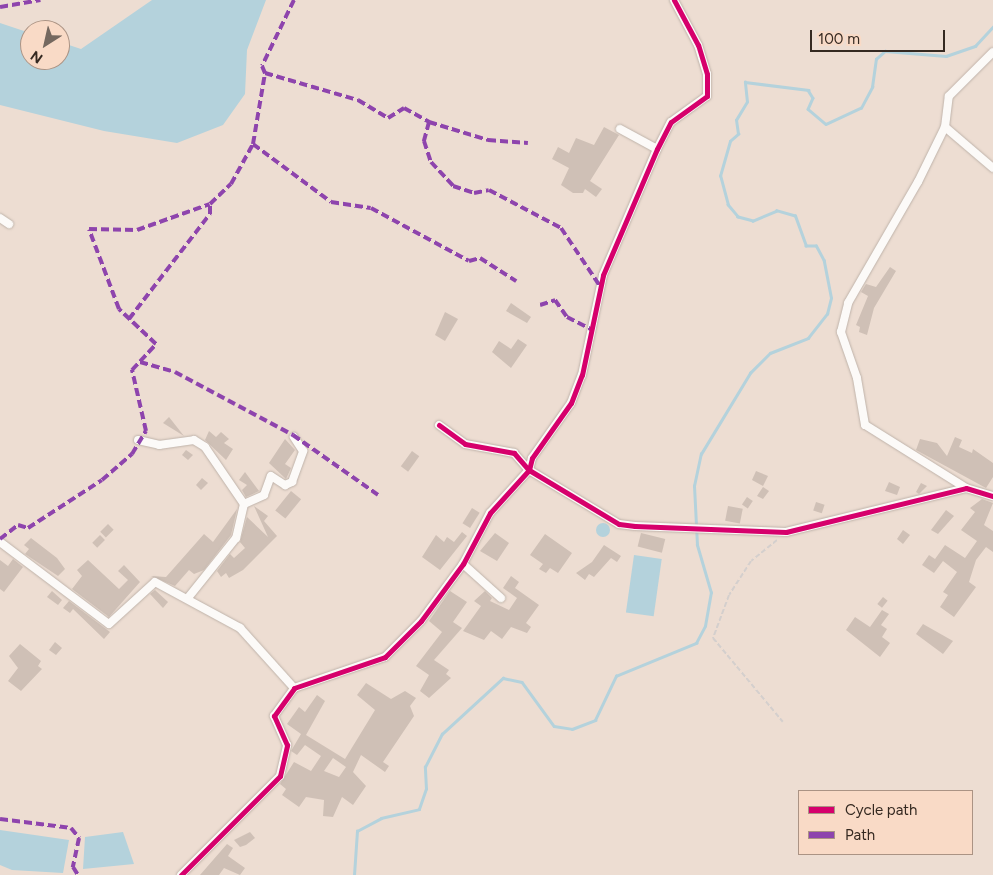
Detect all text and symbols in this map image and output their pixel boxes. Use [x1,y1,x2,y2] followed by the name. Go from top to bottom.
[20,20,70,70] north arrow
[813,20,948,52] scale bar
[818,30,860,48] text: 100 m
[27,47,46,67] text: N
[798,790,973,855] legend
[845,801,917,819] text: Cycle path
[845,826,875,844] text: Path

